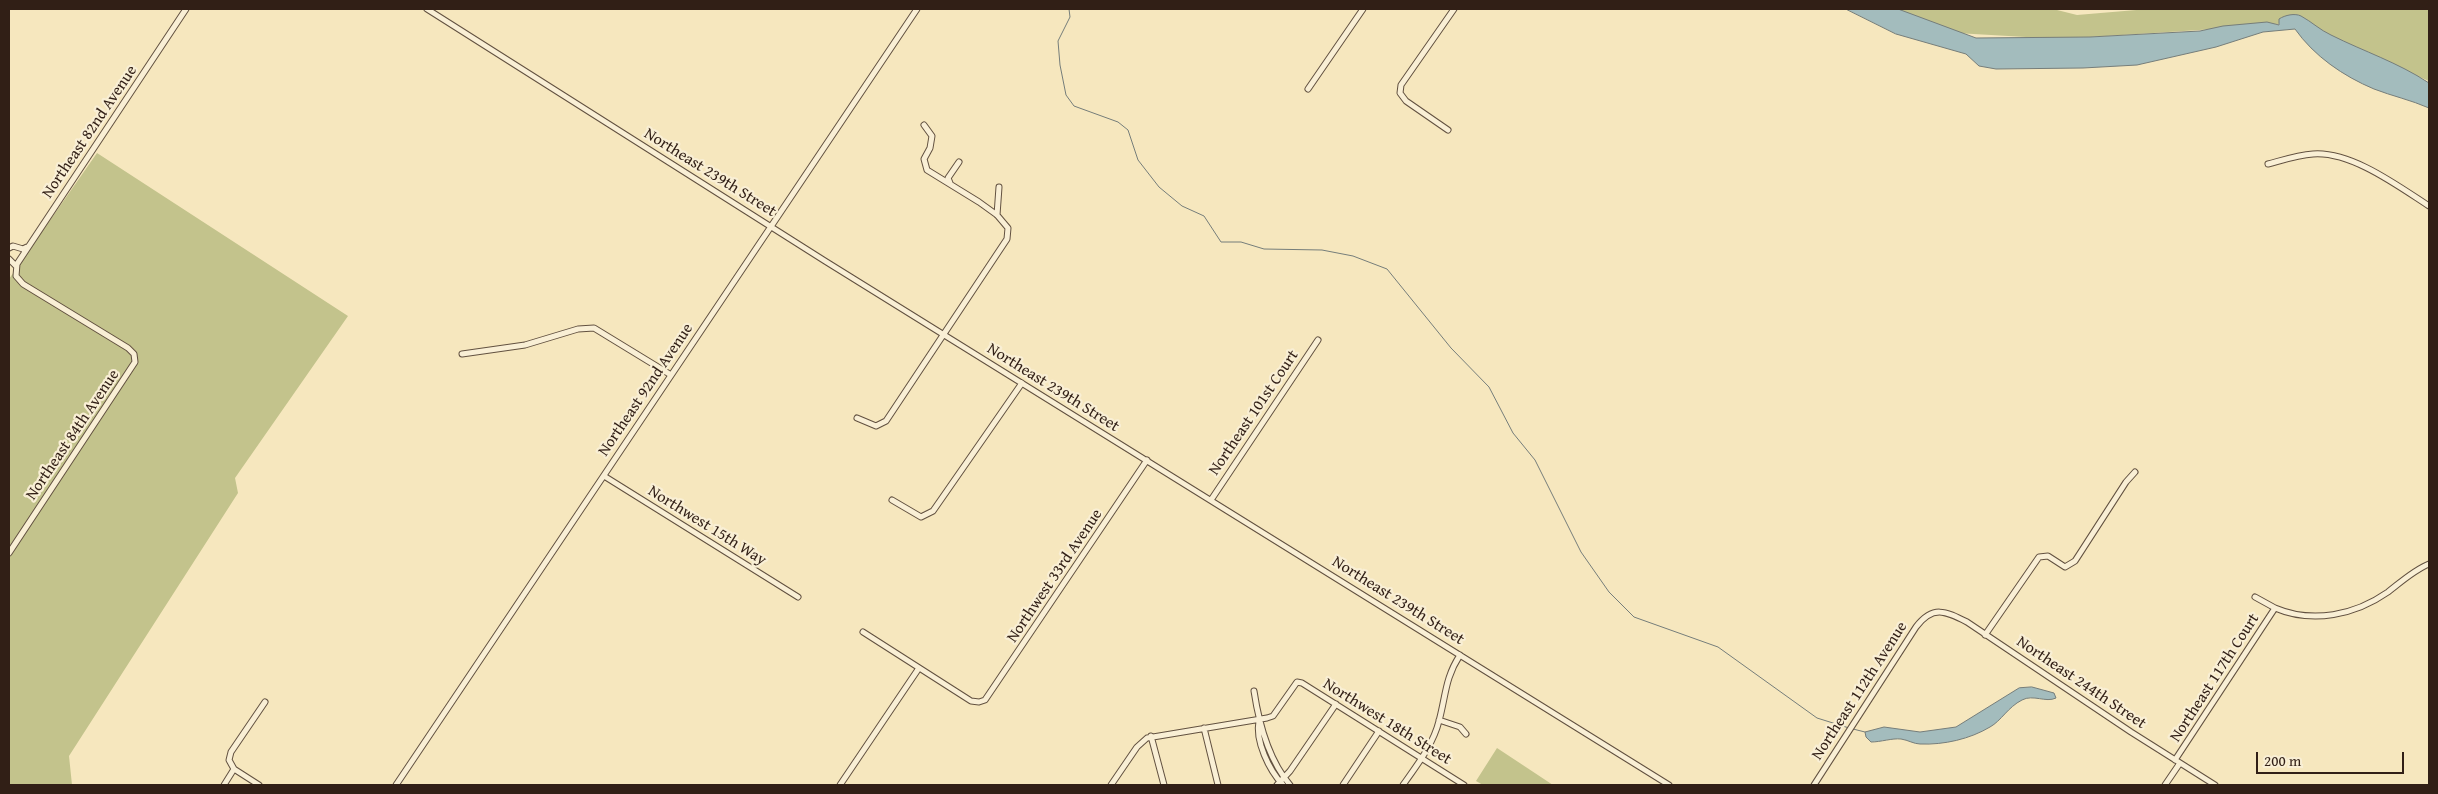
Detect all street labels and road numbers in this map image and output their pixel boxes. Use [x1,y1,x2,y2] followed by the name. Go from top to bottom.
[38,62,142,202] street label: Northeast 82nd Avenue
[640,125,780,221] street label: Northeast 239th Street
[594,320,698,460] street label: Northeast 92nd Avenue
[983,340,1123,436] street label: Northeast 239th Street
[1205,347,1303,479] street label: Northeast 101st Court
[22,366,124,504] street label: Northeast 84th Avenue
[644,482,770,570] street label: Northwest 15th Way
[1003,506,1107,646] street label: Northwest 33rd Avenue
[1328,553,1468,649] street label: Northeast 239th Street
[2166,610,2264,746] street label: Northeast 117th Court
[1808,618,1912,764] street label: Northeast 112th Avenue
[2013,632,2149,734] street label: Northeast 244th Street
[1319,675,1455,769] street label: Northwest 18th Street

